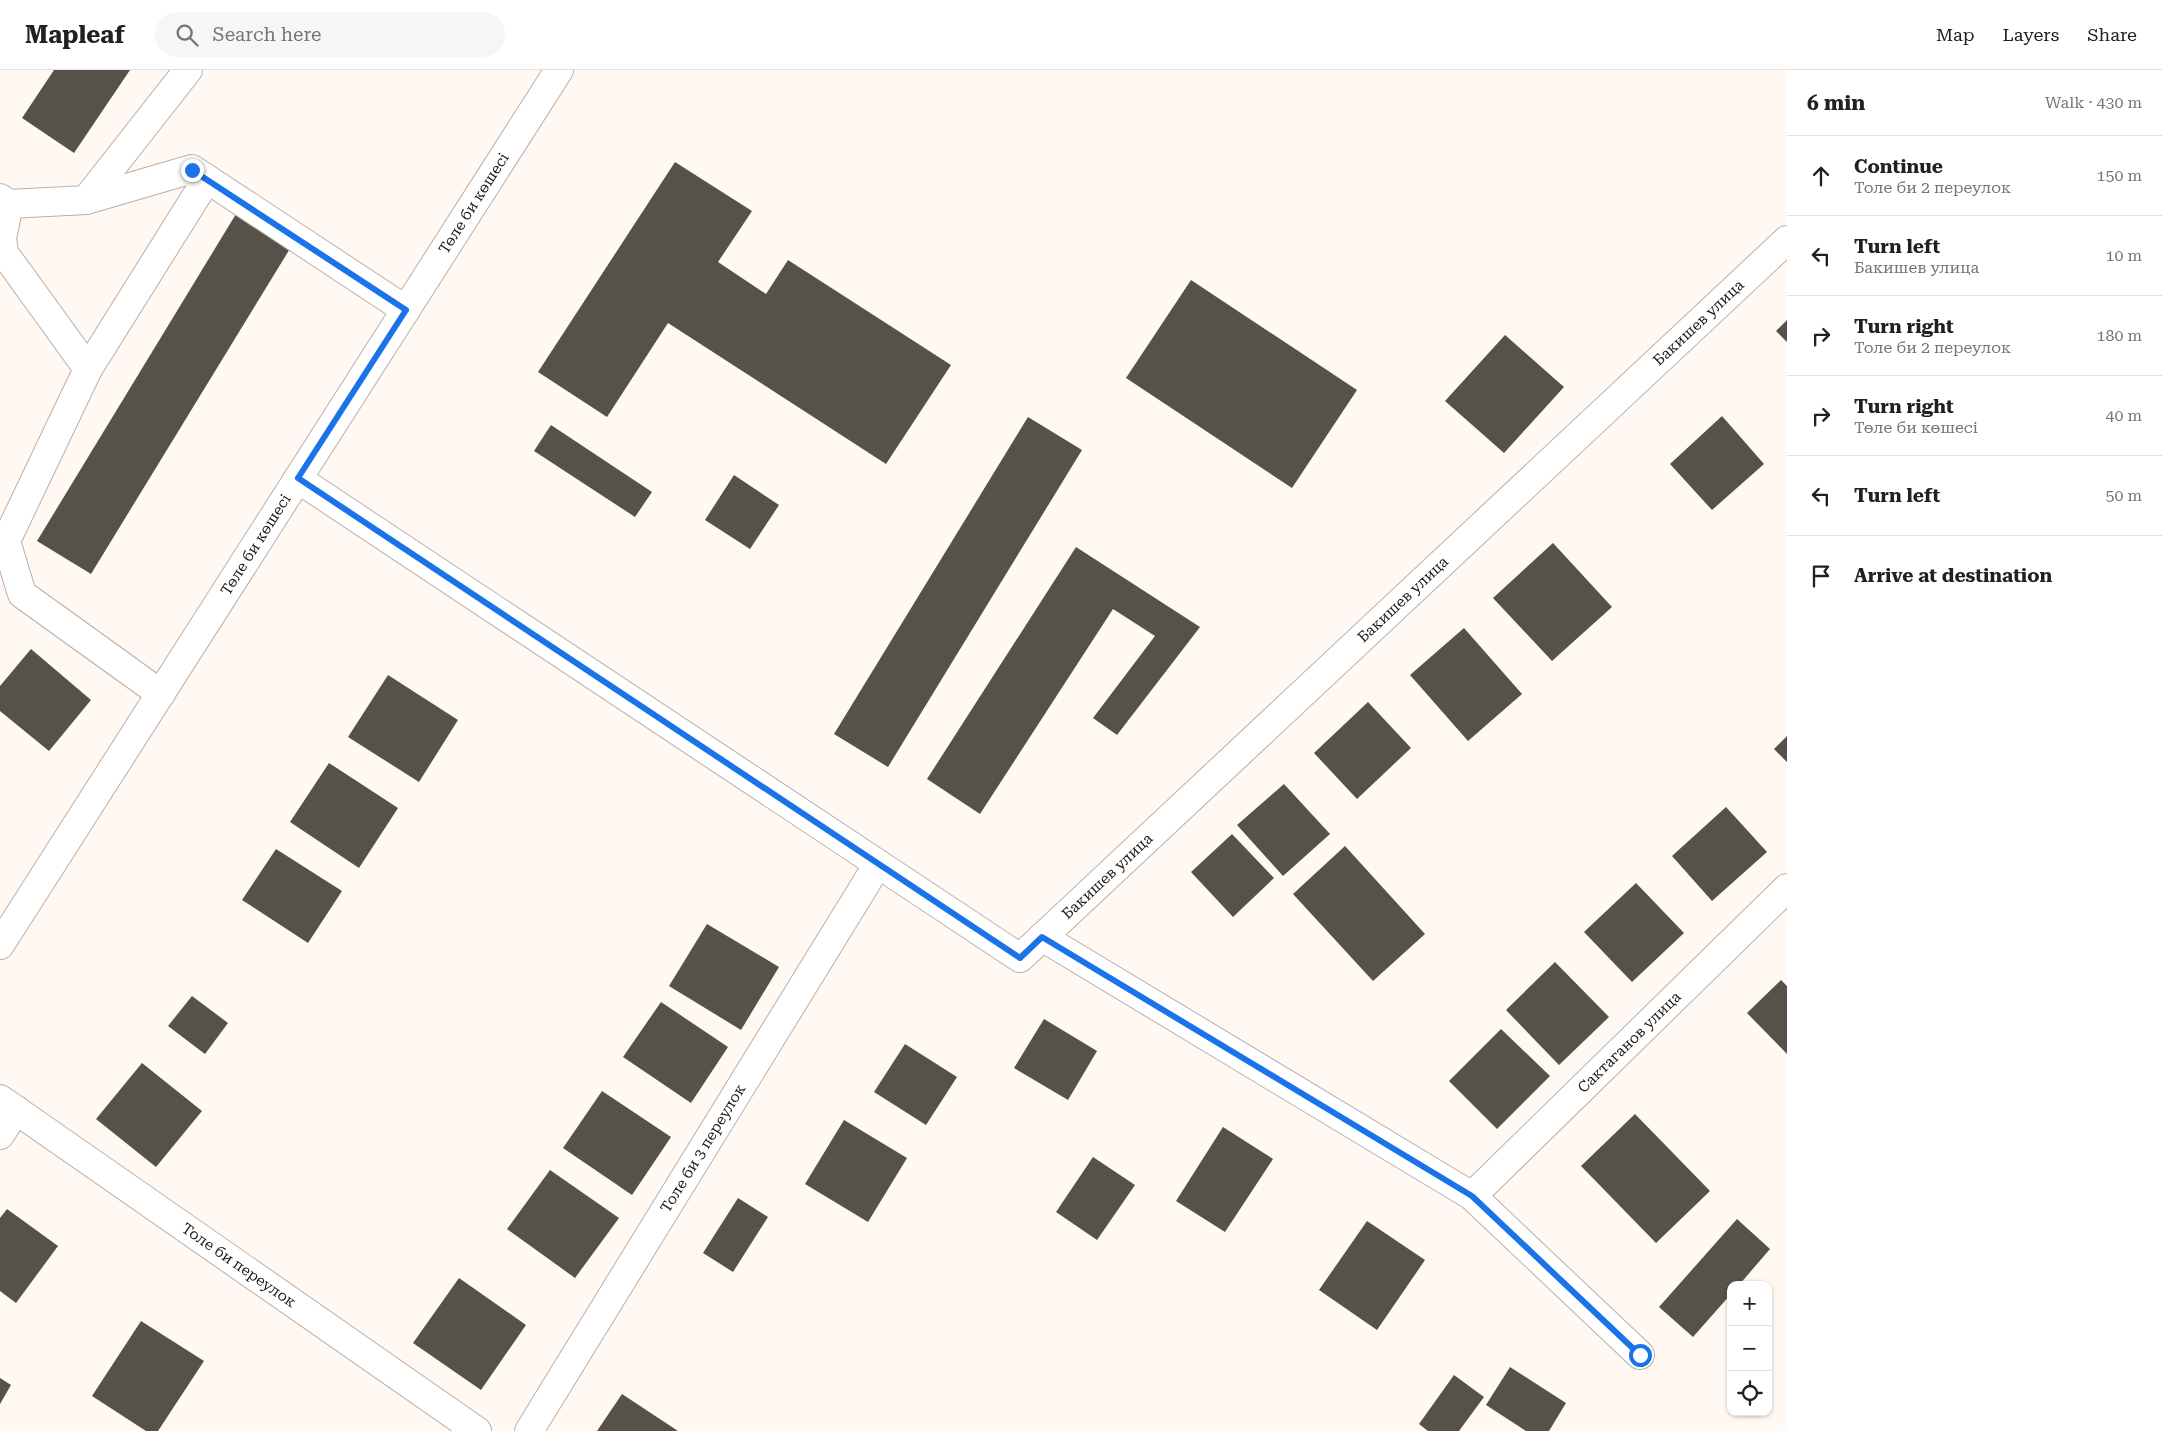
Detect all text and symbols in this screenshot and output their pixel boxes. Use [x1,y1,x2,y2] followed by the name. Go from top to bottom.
[155,12,505,57] search box
[25,21,125,49] text: Mapleaf
[173,21,201,49] icon: search
[213,23,321,46] text: Search here
[1936,24,1975,45] text: Map
[2003,24,2059,45] text: Layers
[2087,24,2137,45] text: Share
[1807,91,1865,115] text: 6 min
[2045,93,2142,112] text: Walk · 430 m
[435,149,513,257] street label: Төле би көшесі
[1854,155,1943,178] text: Continue
[181,159,204,182] route end
[1807,162,1835,190] icon: ahead
[2096,166,2142,185] text: 150 m
[1854,178,2011,197] text: Толе би 2 переулок
[1854,235,1940,258] text: Turn left
[1807,242,1835,270] icon: left
[2105,246,2142,265] text: 10 m
[1854,258,1979,277] text: Бакишев улица
[1650,276,1748,369] street label: Бакишев улица
[1854,315,1954,338] text: Turn right
[1807,322,1835,350] icon: right
[2096,326,2142,345] text: 180 m
[1854,338,2011,357] text: Толе би 2 переулок
[1854,395,1954,418] text: Turn right
[1807,402,1835,430] icon: right
[2105,406,2142,425] text: 40 m
[1854,418,1978,437] text: Төле би көшесі
[1807,482,1835,510] icon: left
[1854,484,1940,507] text: Turn left
[2105,486,2142,505] text: 50 m
[217,491,295,599] street label: Төле би көшесі
[1354,553,1452,646] street label: Бакишев улица
[1807,562,1835,590] icon: arrive
[1854,564,2052,587] text: Arrive at destination
[1058,830,1156,923] street label: Бакишев улица
[1574,988,1685,1097] street label: Сактаганов улица
[657,1080,750,1216] street label: Толе би 3 переулок
[178,1219,300,1312] street label: Толе би переулок
[1727,1281,1772,1416] map controls
[1727,1281,1772,1326] button: +
[1727,1326,1772,1371] button: −
[1629,1344,1652,1367] route start
[1727,1371,1772,1416] button: locate

